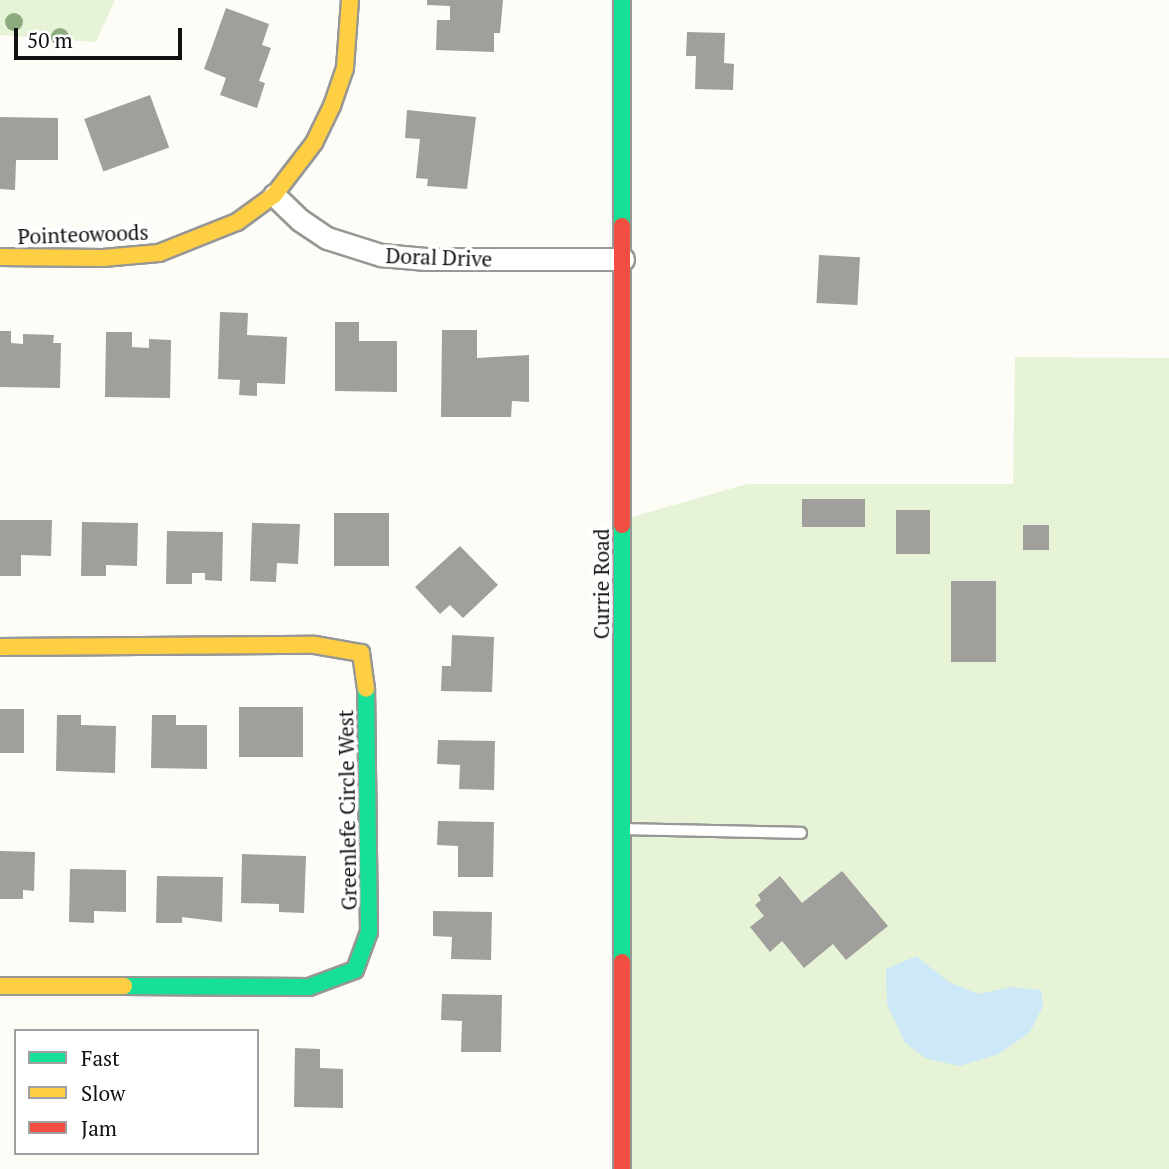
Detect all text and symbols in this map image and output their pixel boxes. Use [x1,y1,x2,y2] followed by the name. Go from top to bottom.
[18,14,186,58] scale bar
[27,26,73,54] text: 50 m
[17,219,149,249] street label: Pointeowoods
[385,243,493,271] street label: Doral Drive
[588,529,614,639] street label: Currie Road
[333,709,361,911] street label: Greenlefe Circle West
[14,1029,259,1155] legend
[81,1044,120,1072] text: Fast
[81,1079,125,1107] text: Slow
[81,1114,117,1142] text: Jam

